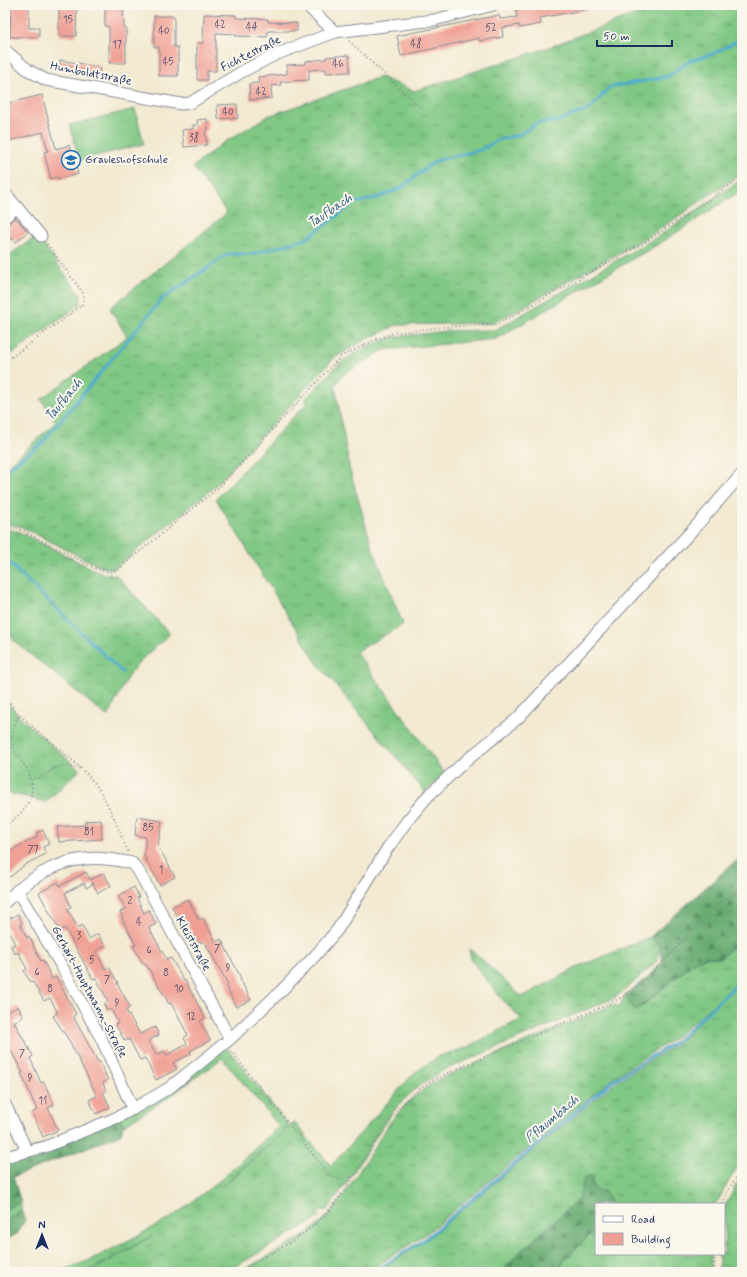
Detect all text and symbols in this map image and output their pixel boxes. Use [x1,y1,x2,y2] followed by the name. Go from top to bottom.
[63,14,73,27] house number: 15
[214,19,226,32] house number: 42
[246,21,258,34] house number: 44
[485,22,497,35] house number: 52
[597,22,672,48] scale bar
[158,25,170,38] house number: 40
[603,29,630,45] text: 50 m
[218,32,284,76] street label: Fichtestraße
[410,37,422,51] house number: 48
[112,39,122,52] house number: 17
[162,56,174,69] house number: 45
[49,58,133,90] street label: Humboldtstraße
[332,58,344,71] house number: 46
[255,86,267,99] house number: 42
[222,106,234,119] house number: 40
[189,131,199,145] house number: 38
[60,149,82,171] school or university icon: Grauleshofschule
[85,152,168,168] place label: Grauleshofschule
[304,190,356,232] water label: Taufbach
[41,375,87,425] water label: Taufbach
[143,822,153,835] house number: 85
[84,826,94,839] house number: 81
[27,844,39,857] house number: 77
[159,864,163,877] house number: 1
[128,895,133,908] house number: 2
[171,914,215,974] street label: Kleiststraße
[136,916,142,929] house number: 4
[47,923,131,1061] street label: Gerhart-Hauptmann-Straße
[77,930,82,943] house number: 3
[214,943,220,956] house number: 7
[146,944,152,957] house number: 6
[89,954,95,967] house number: 5
[226,962,231,975] house number: 9
[34,966,40,979] house number: 6
[163,967,169,980] house number: 8
[104,974,110,987] house number: 7
[47,983,53,996] house number: 8
[174,983,184,996] house number: 10
[115,997,120,1010] house number: 9
[186,1011,196,1024] house number: 12
[19,1048,25,1061] house number: 7
[28,1072,33,1085] house number: 9
[522,1091,583,1147] water label: Pflaumbach
[39,1095,47,1108] house number: 11
[595,1203,725,1255] legend
[631,1212,655,1228] text: Road
[22,1215,62,1255] north arrow
[38,1219,46,1233] text: N
[631,1232,671,1249] text: Building

